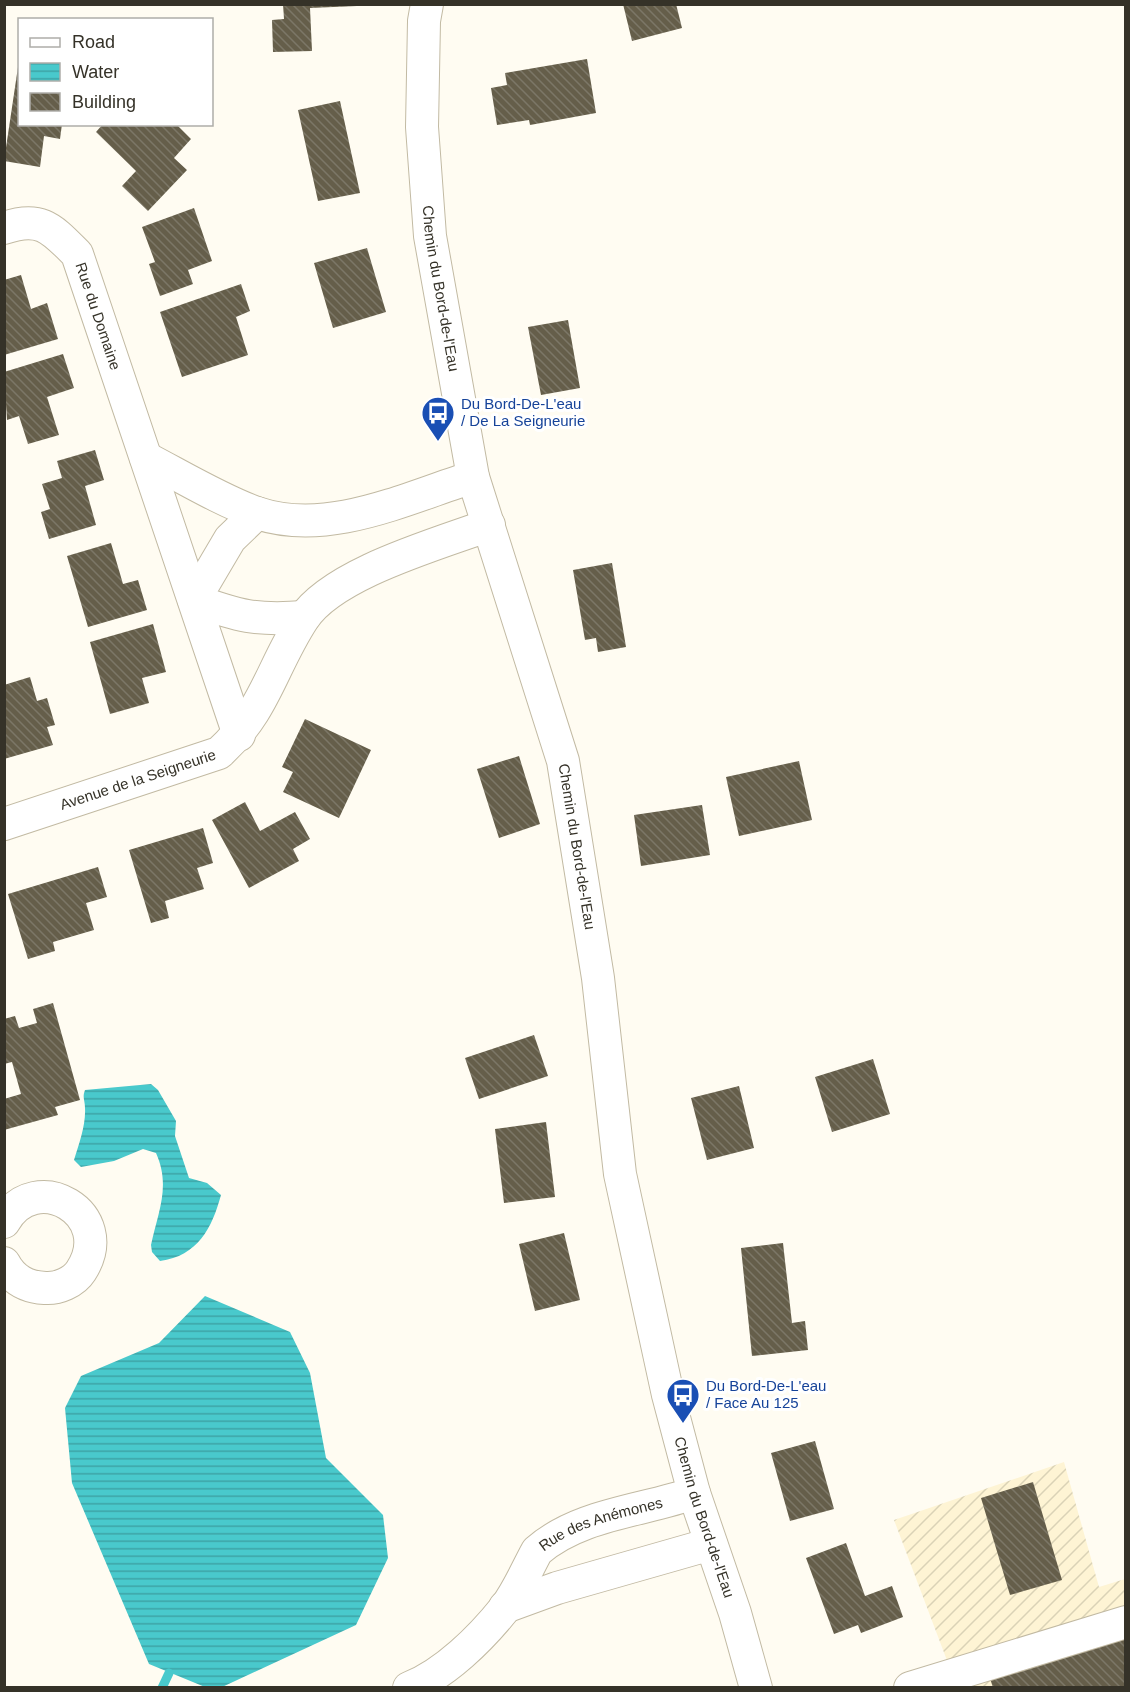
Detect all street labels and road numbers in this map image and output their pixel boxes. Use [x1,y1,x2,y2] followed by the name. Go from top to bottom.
[420,205,463,373] street label: Chemin du Bord-de-l'Eau
[72,260,124,372] street label: Rue du Domaine
[58,746,218,813] street label: Avenue de la Seigneurie
[556,762,599,931] street label: Chemin du Bord-de-l'Eau
[671,1435,738,1600] street label: Chemin du Bord-de-l'Eau
[535,1494,664,1554] street label: Rue des Anémones

